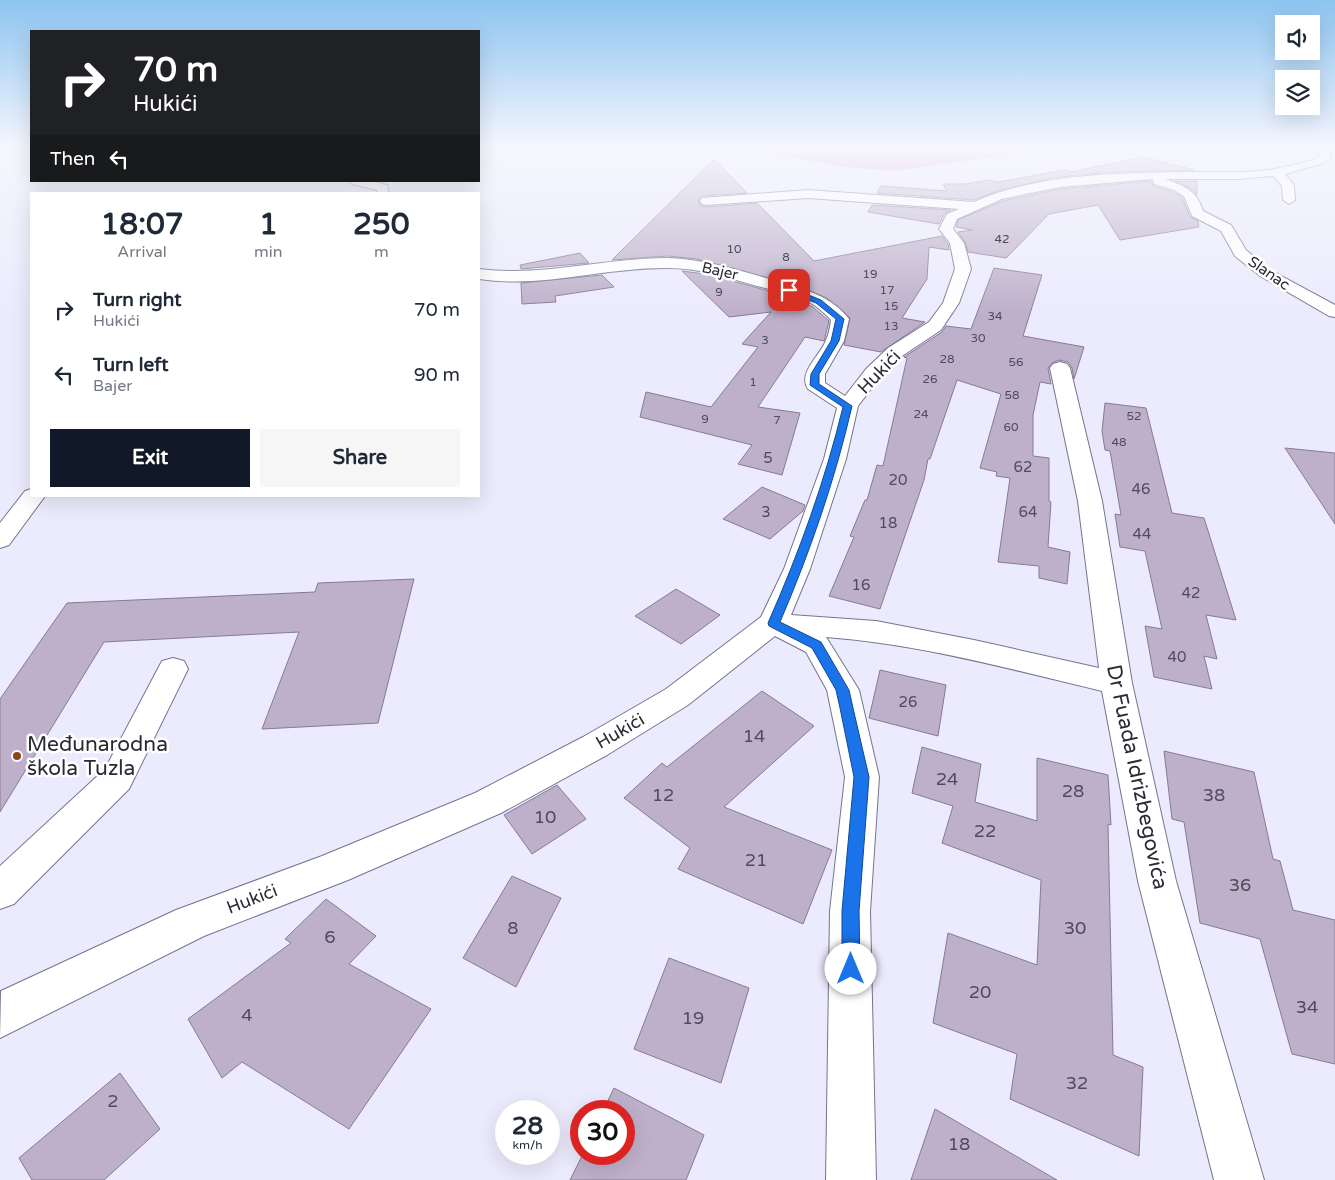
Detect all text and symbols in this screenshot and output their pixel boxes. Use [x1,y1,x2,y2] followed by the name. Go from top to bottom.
[1275,15,1320,115] map controls
[1275,15,1320,60] button: sound
[133,49,218,91] text: 70 m
[50,50,115,115] icon: right
[1275,70,1320,115] button: layers
[133,91,197,117] text: Hukići
[105,145,133,173] icon: left
[50,148,95,170] text: Then
[100,206,184,243] text: 18:07
[259,206,278,243] text: 1
[353,206,410,243] text: 250
[994,232,1010,246] house number: 42
[117,242,167,262] text: Arrival
[254,242,283,262] text: min
[374,242,389,262] text: m
[726,242,742,256] house number: 10
[782,250,790,264] house number: 8
[1245,252,1293,294] street label: Slanac
[700,258,740,284] street label: Bajer
[862,267,878,281] house number: 19
[768,269,810,311] pin
[775,276,803,304] icon: arrive
[879,283,895,297] house number: 17
[715,285,723,299] house number: 9
[93,289,181,311] text: Turn right
[50,296,78,324] icon: right
[414,299,460,321] text: 70 m
[883,299,899,313] house number: 15
[987,309,1003,323] house number: 34
[93,311,140,331] text: Hukići
[883,319,899,333] house number: 13
[970,331,986,345] house number: 30
[761,333,769,347] house number: 3
[853,345,905,399] street label: Hukići
[939,352,955,366] house number: 28
[93,354,169,376] text: Turn left
[1008,355,1024,369] house number: 56
[50,361,78,389] icon: left
[414,364,460,386] text: 90 m
[922,372,938,386] house number: 26
[749,375,757,389] house number: 1
[93,376,132,396] text: Bajer
[1004,388,1020,402] house number: 58
[913,407,929,421] house number: 24
[1126,409,1142,423] house number: 52
[701,412,709,426] house number: 9
[773,413,781,427] house number: 7
[1003,420,1019,434] house number: 60
[50,429,250,487] button: Exit
[260,429,460,487] button: Share
[1111,435,1127,449] house number: 48
[763,449,773,467] house number: 5
[1014,458,1032,476] house number: 62
[889,471,907,489] house number: 20
[1132,480,1150,498] house number: 46
[761,503,771,521] house number: 3
[1019,503,1037,521] house number: 64
[879,514,897,532] house number: 18
[1133,525,1151,543] house number: 44
[852,576,870,594] house number: 16
[1182,584,1200,602] house number: 42
[1168,648,1186,666] house number: 40
[1101,662,1173,892] street label: Dr Fuada Idrizbegovića
[899,693,917,711] house number: 26
[592,708,648,754] street label: Hukići
[743,725,765,747] house number: 14
[27,732,168,781] place label: Međunarodna škola Tuzla
[11,750,23,762] marker: Međunarodna škola Tuzla
[936,768,958,790] house number: 24
[1062,780,1084,802] house number: 28
[652,784,674,806] house number: 12
[1203,784,1225,806] house number: 38
[534,806,556,828] house number: 10
[974,820,996,842] house number: 22
[745,849,767,871] house number: 21
[1229,874,1251,896] house number: 36
[223,879,281,919] street label: Hukići
[507,917,519,939] house number: 8
[1064,917,1086,939] house number: 30
[324,926,336,948] house number: 6
[824,942,876,994] position arrow
[969,981,991,1003] house number: 20
[1296,996,1318,1018] house number: 34
[241,1004,253,1026] house number: 4
[682,1007,704,1029] house number: 19
[1066,1072,1088,1094] house number: 32
[107,1090,119,1112] house number: 2
[570,1100,635,1165] speed limit sign: 30
[512,1111,543,1141] text: 28
[948,1133,970,1155] house number: 18
[512,1138,543,1152] text: km/h

